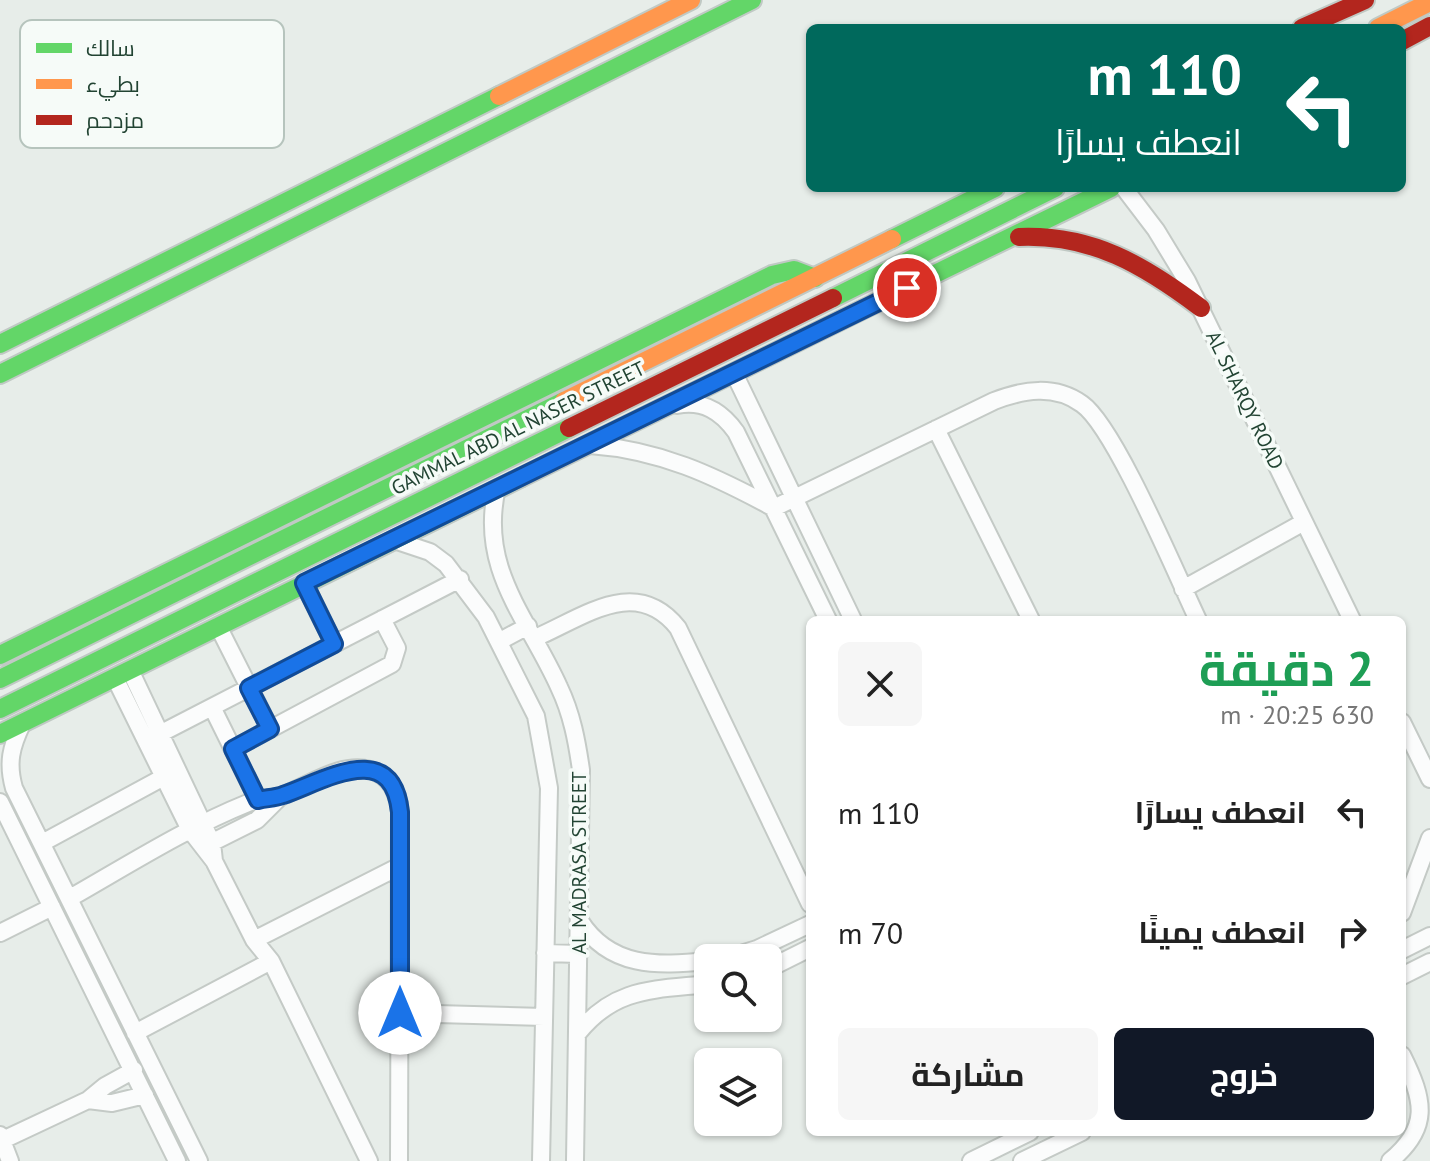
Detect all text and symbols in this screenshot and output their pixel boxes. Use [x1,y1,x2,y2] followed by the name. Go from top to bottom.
[20,20,284,148] legend
[86,34,135,62] text: سالك
[1087,38,1242,110] text: 110 m
[1270,56,1374,160] icon: left
[86,70,140,101] text: بطيء
[86,106,144,136] text: مزدحم
[1055,118,1242,165] text: انعطف يسارًا
[873,254,941,322] pin
[885,266,929,310] icon: arrive
[1200,326,1290,474] street label: AL SHARQY ROAD
[387,355,649,501] street label: GAMMAL ABD AL NASER STREET
[1199,637,1374,699] text: 2 دقيقة
[838,642,922,726] button: close
[1220,698,1374,731] text: 630 m · 20:25
[566,771,592,955] street label: AL MADRASA STREET
[1330,790,1374,834] icon: left
[1135,792,1306,831] text: انعطف يسارًا
[838,793,919,832] text: 110 m
[1330,910,1374,954] icon: right
[1138,912,1306,951] text: انعطف يمينًا
[838,913,903,952] text: 70 m
[694,944,782,1136] map controls
[694,944,782,1032] button: search
[358,971,442,1055] position arrow
[838,1028,1098,1120] button: مشاركة
[1114,1028,1374,1120] button: خروج
[694,1048,782,1136] button: layers

